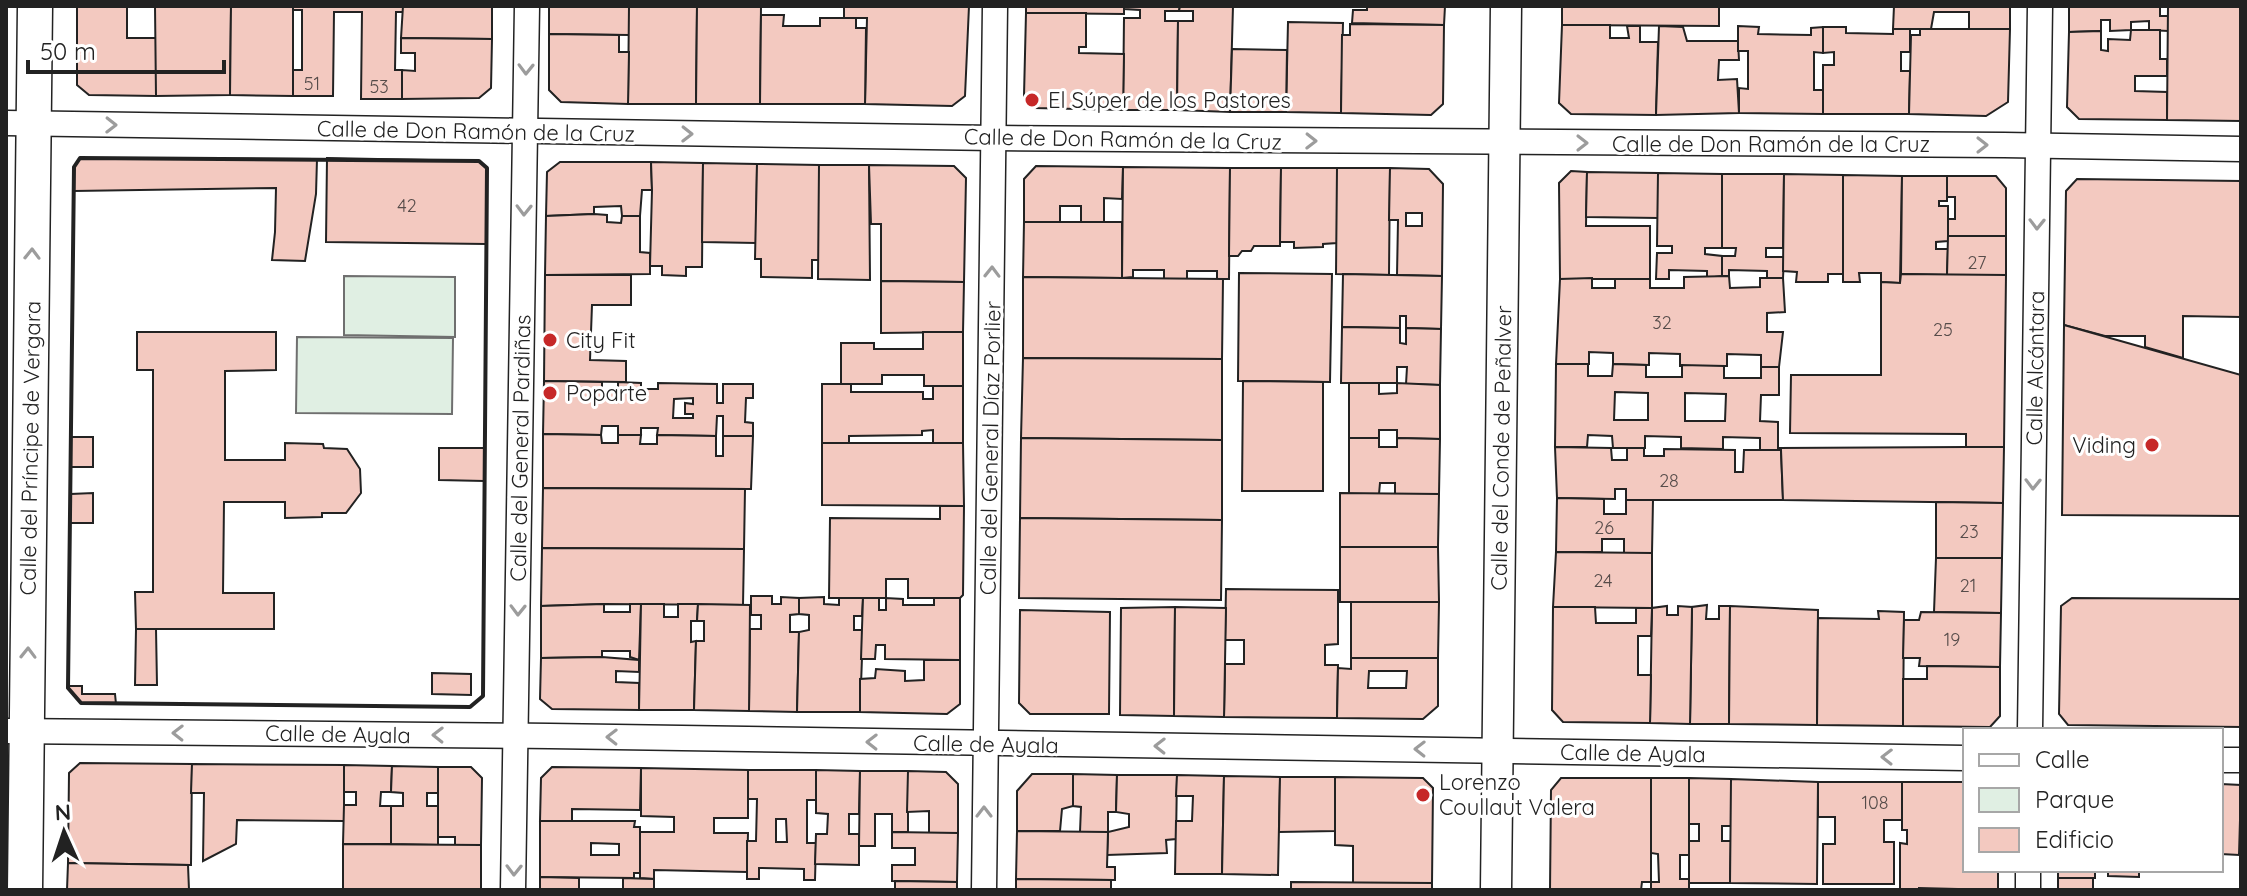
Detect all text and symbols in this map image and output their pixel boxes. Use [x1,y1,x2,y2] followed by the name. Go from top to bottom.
[28,24,224,74] scale bar
[40,36,96,66] text: 50 m
[517,63,535,76] one-way arrow
[304,72,320,95] house number: 51
[369,75,389,98] house number: 53
[1048,86,1291,114] place label: El Súper de los Pastores
[1023,91,1041,109] marker: El Súper de los Pastores
[317,114,635,148] street label: Calle de Don Ramón de la Cruz
[105,116,118,133] one-way arrow
[964,122,1282,156] street label: Calle de Don Ramón de la Cruz
[681,125,694,143] one-way arrow
[1612,130,1930,158] street label: Calle de Don Ramón de la Cruz
[1305,132,1318,150] one-way arrow
[1576,134,1589,152] one-way arrow
[1976,136,1989,154] one-way arrow
[397,194,417,217] house number: 42
[515,204,533,217] one-way arrow
[2028,218,2045,231] one-way arrow
[23,247,41,260] one-way arrow
[1968,251,1986,274] house number: 27
[984,265,1001,278] one-way arrow
[2020,290,2050,446] street label: Calle Alcántara
[13,300,47,596] street label: Calle del Príncipe de Vergara
[973,300,1007,595] street label: Calle del General Díaz Porlier
[1485,305,1517,591] street label: Calle del Conde de Peñalver
[1652,311,1672,334] house number: 32
[504,314,536,582] street label: Calle del General Pardiñas
[1933,318,1953,341] house number: 25
[566,326,636,354] place label: City Fit
[541,331,559,349] marker: City Fit
[566,379,647,407] place label: Poparte
[541,384,559,402] marker: Poparte
[2072,431,2136,459] place label: Viding
[2143,436,2161,454] marker: Viding
[1659,469,1679,492] house number: 28
[2024,478,2042,491] one-way arrow
[1594,516,1614,539] house number: 26
[1959,520,1979,543] house number: 23
[1593,569,1613,592] house number: 24
[1960,574,1976,597] house number: 21
[509,604,526,617] one-way arrow
[1944,628,1960,651] house number: 19
[19,646,37,659] one-way arrow
[265,719,411,749] street label: Calle de Ayala
[171,724,184,742] one-way arrow
[431,726,444,744] one-way arrow
[1963,728,2223,872] legend
[605,729,618,746] one-way arrow
[913,729,1059,759] street label: Calle de Ayala
[865,733,878,751] one-way arrow
[1153,737,1166,755] one-way arrow
[1560,738,1706,768] street label: Calle de Ayala
[1413,740,1426,758] one-way arrow
[2035,744,2090,774] text: Calle
[1880,748,1893,766] one-way arrow
[1439,768,1595,821] place label: Lorenzo Coullaut Valera
[2035,784,2114,814] text: Parque
[1414,786,1432,804] marker: Lorenzo Coullaut Valera
[1861,791,1889,814] house number: 108
[24,792,104,872] north arrow
[54,798,72,826] text: N
[975,805,993,818] one-way arrow
[2035,824,2114,854] text: Edificio
[505,864,522,877] one-way arrow

